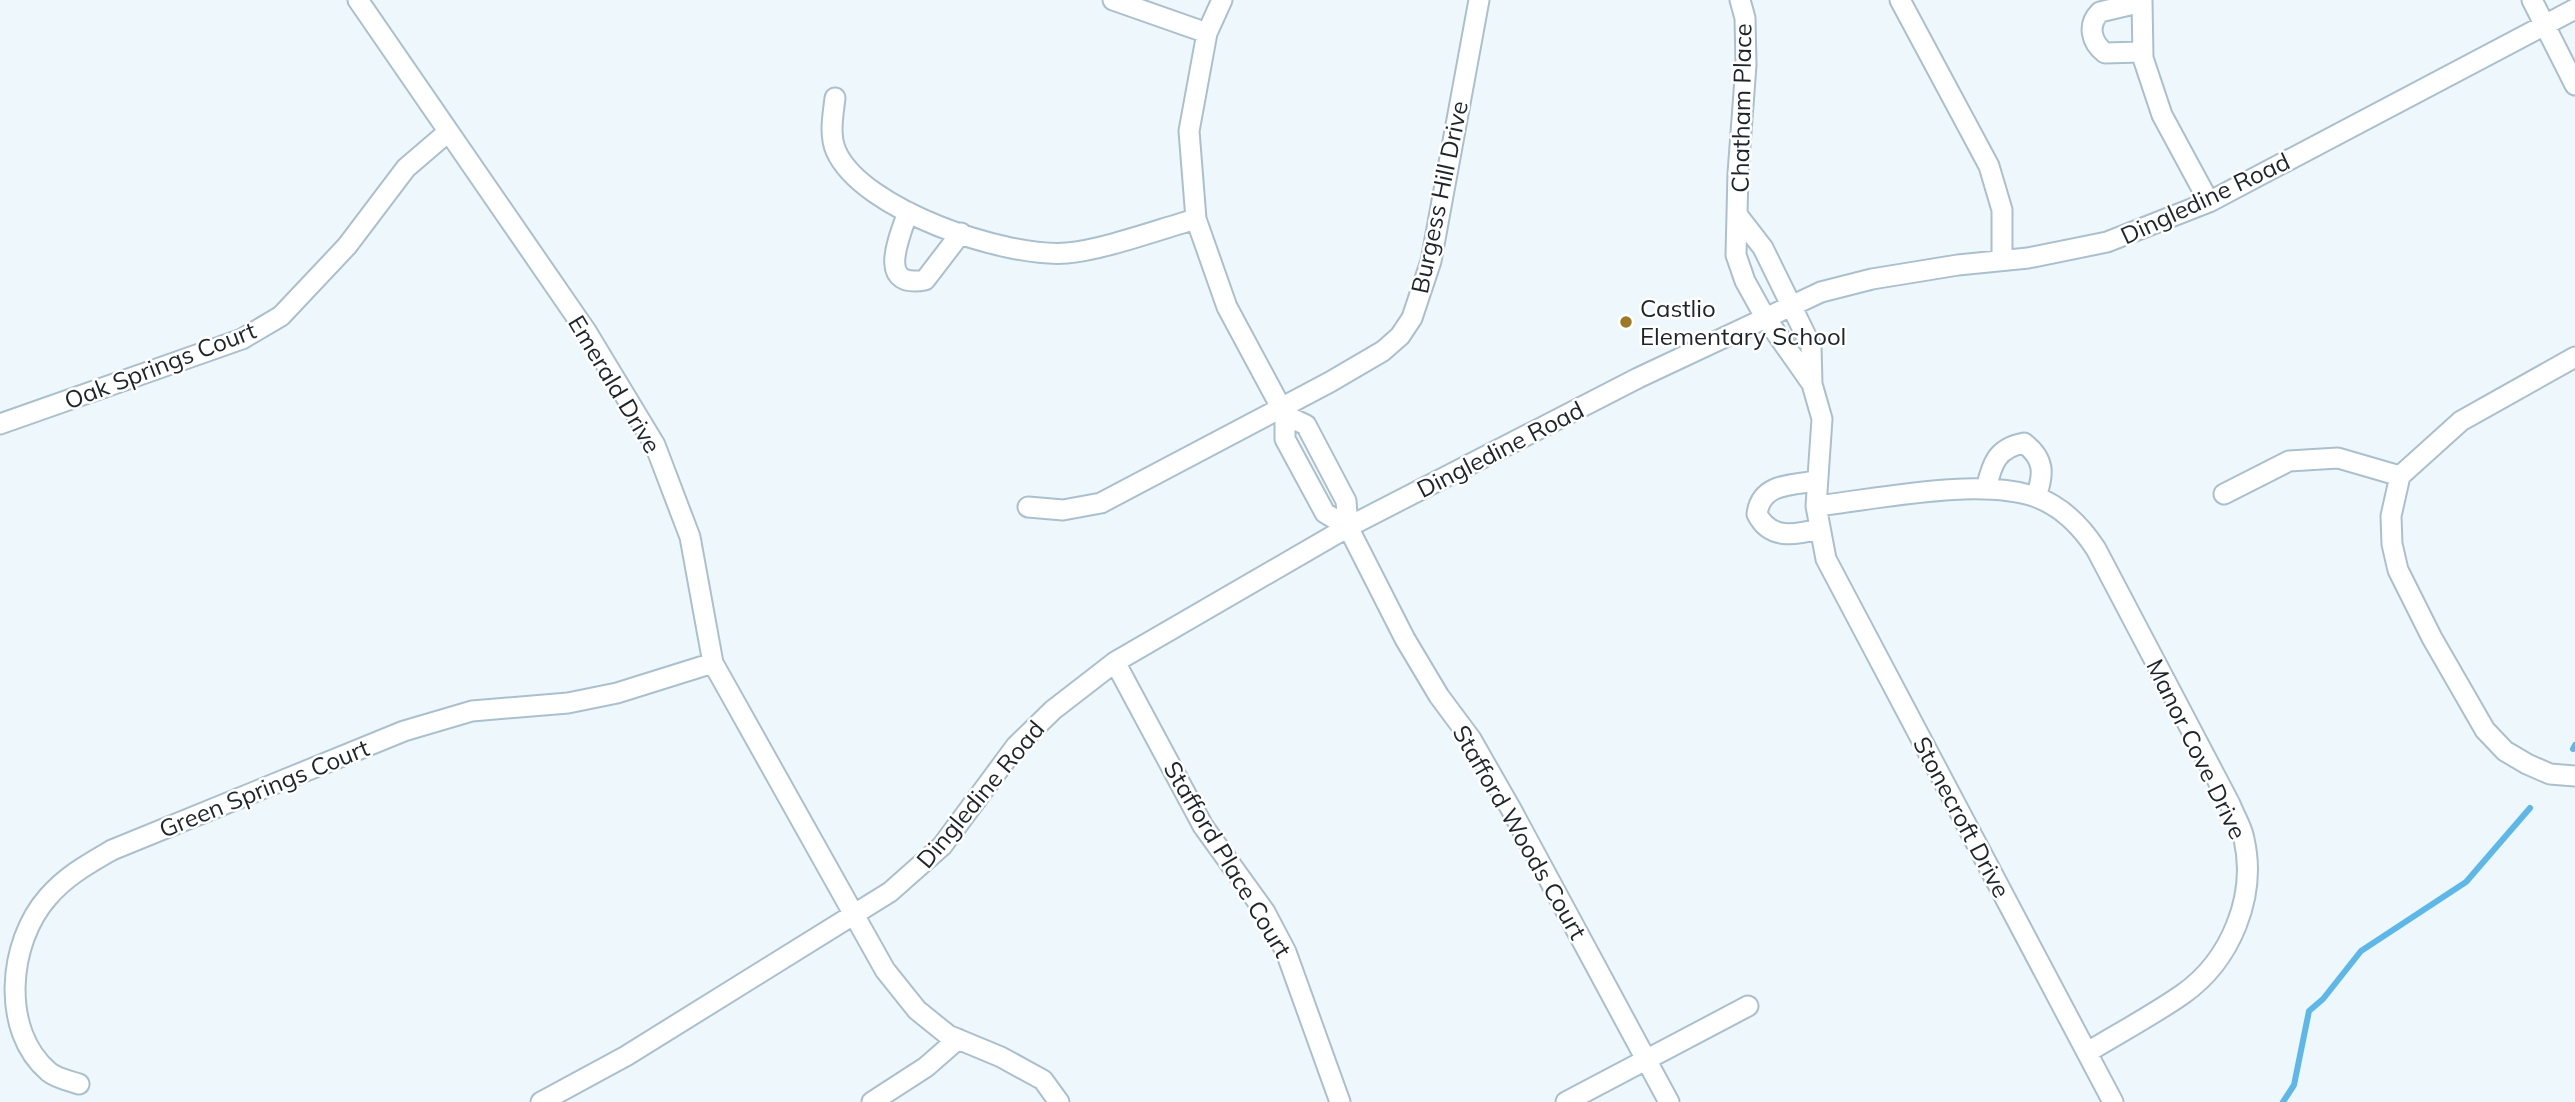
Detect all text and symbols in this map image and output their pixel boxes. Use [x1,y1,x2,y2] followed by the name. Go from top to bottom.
[1725,23,1757,193] street label: Chatham Place
[1404,98,1474,296] street label: Burgess Hill Drive
[2116,146,2294,250] street label: Dingledine Road
[1640,293,1846,351] place label: Castlio Elementary School
[562,310,668,458] street label: Emerald Drive
[1618,314,1634,330] marker: Castlio Elementary School
[60,315,260,415] street label: Oak Springs Court
[1412,394,1588,504] street label: Dingledine Road
[2140,654,2254,844] street label: Manor Cove Drive
[910,714,1050,874] street label: Dingledine Road
[1446,720,1594,944] street label: Stafford Woods Court
[1907,731,2017,903] street label: Stonecroft Drive
[155,732,373,844] street label: Green Springs Court
[1158,755,1298,963] street label: Stafford Place Court

